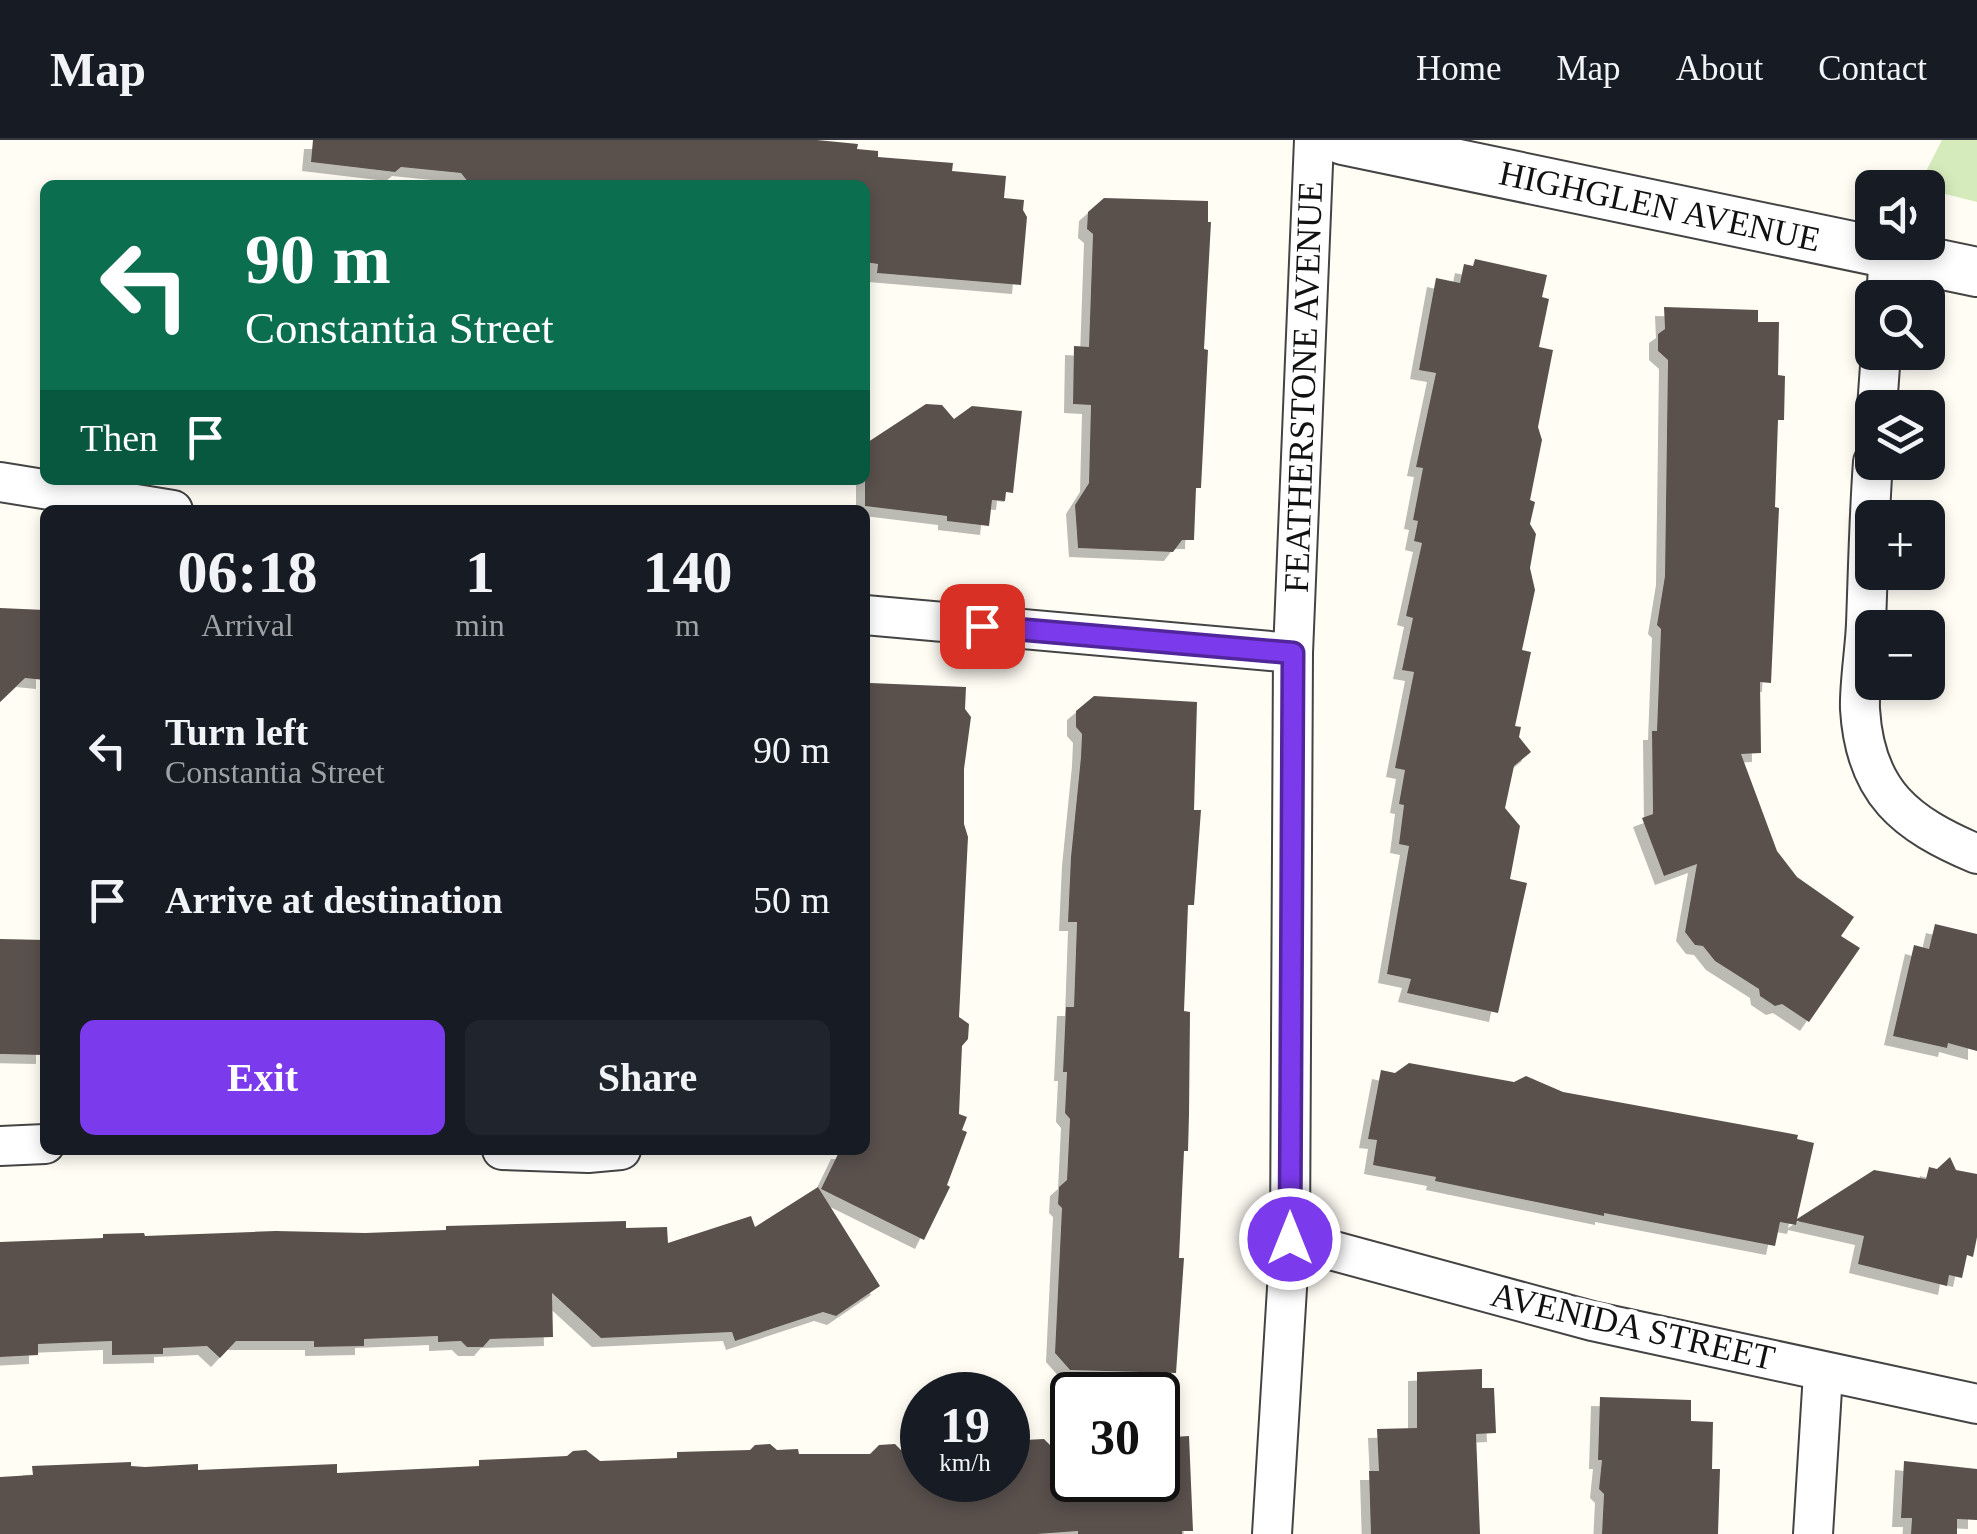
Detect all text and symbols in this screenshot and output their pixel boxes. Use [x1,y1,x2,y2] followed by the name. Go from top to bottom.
[50,43,146,96] text: Map
[1416,49,1501,88] text: Home
[1556,49,1621,88] text: Map
[1676,49,1763,88] text: About
[1818,49,1927,88] text: Contact
[1496,153,1824,260] street label: HIGHGLEN AVENUE
[1855,170,1945,700] map controls
[1855,170,1945,260] button: sound
[1277,180,1330,594] street label: FEATHERSTONE AVENUE
[80,220,210,350] icon: left
[245,221,391,298] text: 90 m
[1855,280,1945,370] button: search
[245,303,554,353] text: Constantia Street
[1855,390,1945,480] button: layers
[178,410,233,465] icon: arrive
[80,417,158,459] text: Then
[1855,500,1945,590] button: +
[178,539,318,605] text: 06:18
[465,539,495,605] text: 1
[642,539,732,605] text: 140
[940,584,1025,669] pin
[955,599,1010,654] icon: arrive
[201,607,294,643] text: Arrival
[455,607,505,643] text: min
[675,607,700,643] text: m
[1855,610,1945,700] button: −
[165,711,308,753] text: Turn left
[80,723,135,778] icon: left
[753,729,830,771] text: 90 m
[165,754,385,790] text: Constantia Street
[80,873,135,928] icon: arrive
[165,879,503,921] text: Arrive at destination
[753,879,830,921] text: 50 m
[80,1020,445,1135] button: Exit
[465,1020,830,1135] button: Share
[1238,1187,1342,1291] position arrow
[1487,1275,1779,1378] street label: AVENIDA STREET
[1050,1372,1180,1502] speed limit sign: 30
[940,1397,990,1453] text: 19
[939,1449,991,1476] text: km/h

